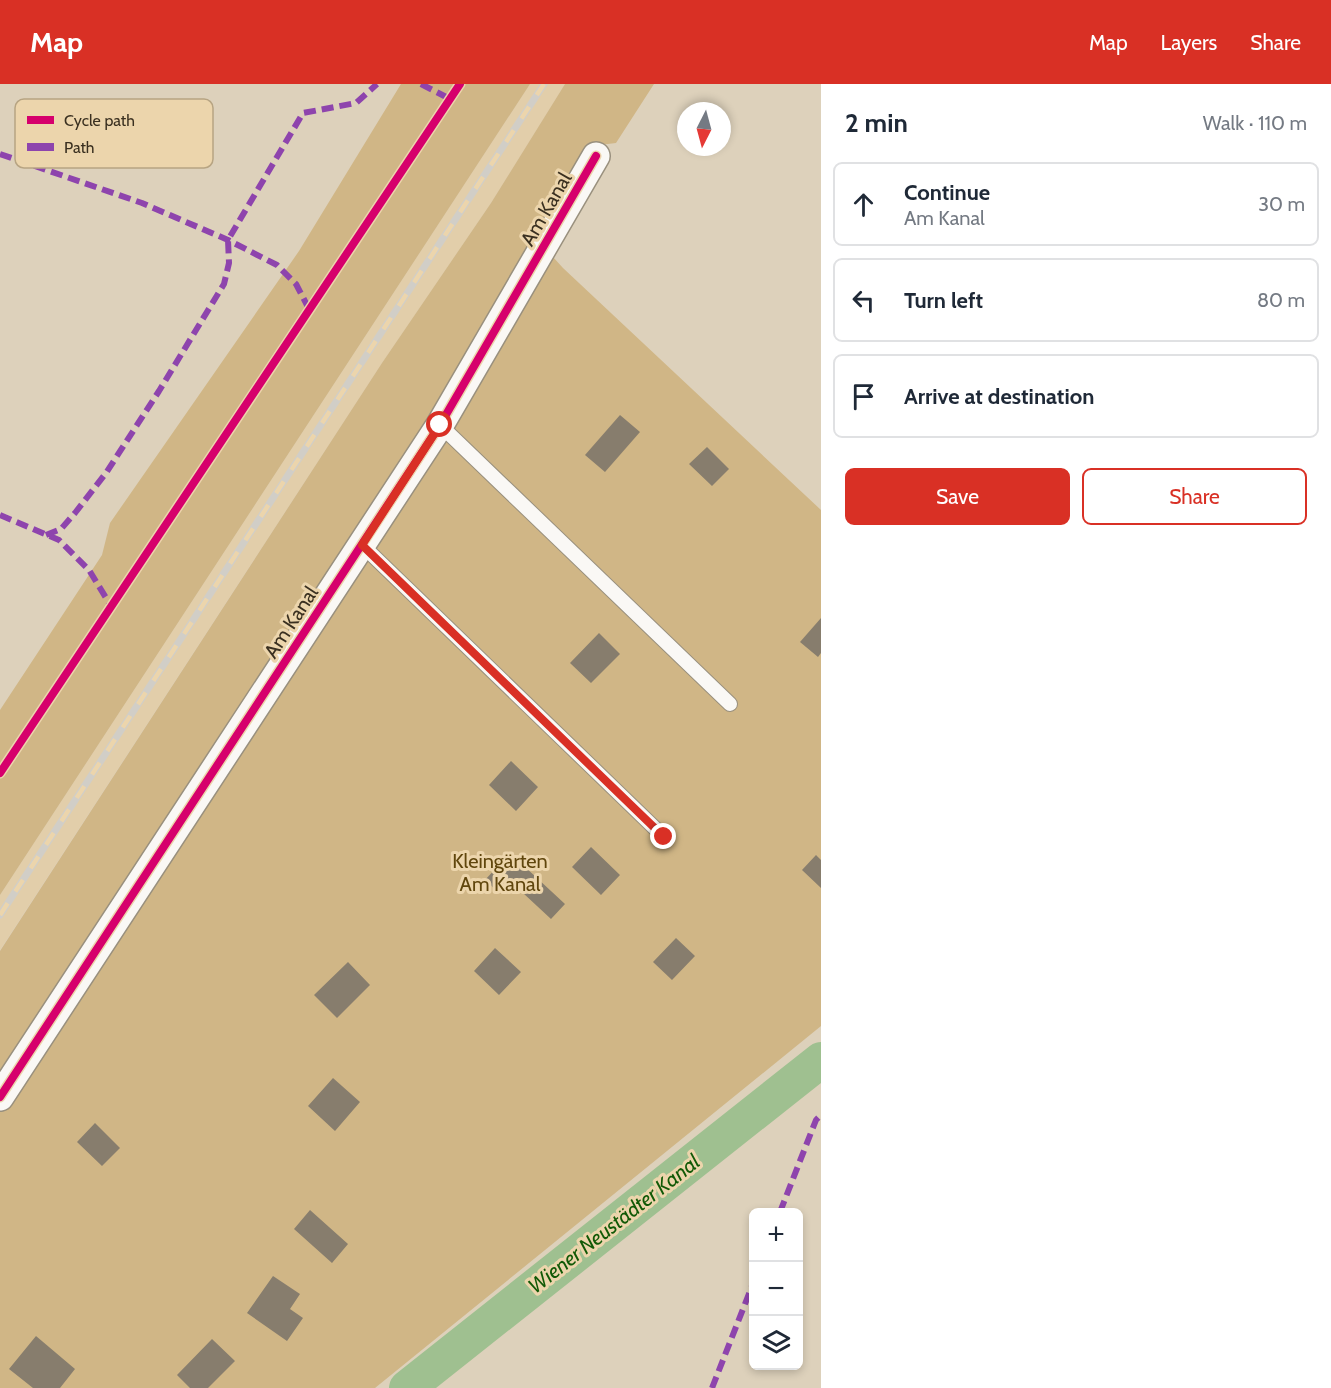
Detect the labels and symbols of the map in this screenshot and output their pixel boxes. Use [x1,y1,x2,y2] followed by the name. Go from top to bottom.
[15,99,213,168] legend
[677,102,731,156] north arrow
[64,111,135,130] text: Cycle path
[64,138,95,157] text: Path
[515,168,577,250] street label: Am Kanal
[426,411,452,437] route start
[259,581,323,662] street label: Am Kanal
[650,823,676,849] route end
[452,849,548,896] park label: Kleingärten Am Kanal
[523,1149,705,1298] water label: Wiener Neustädter Kanal

